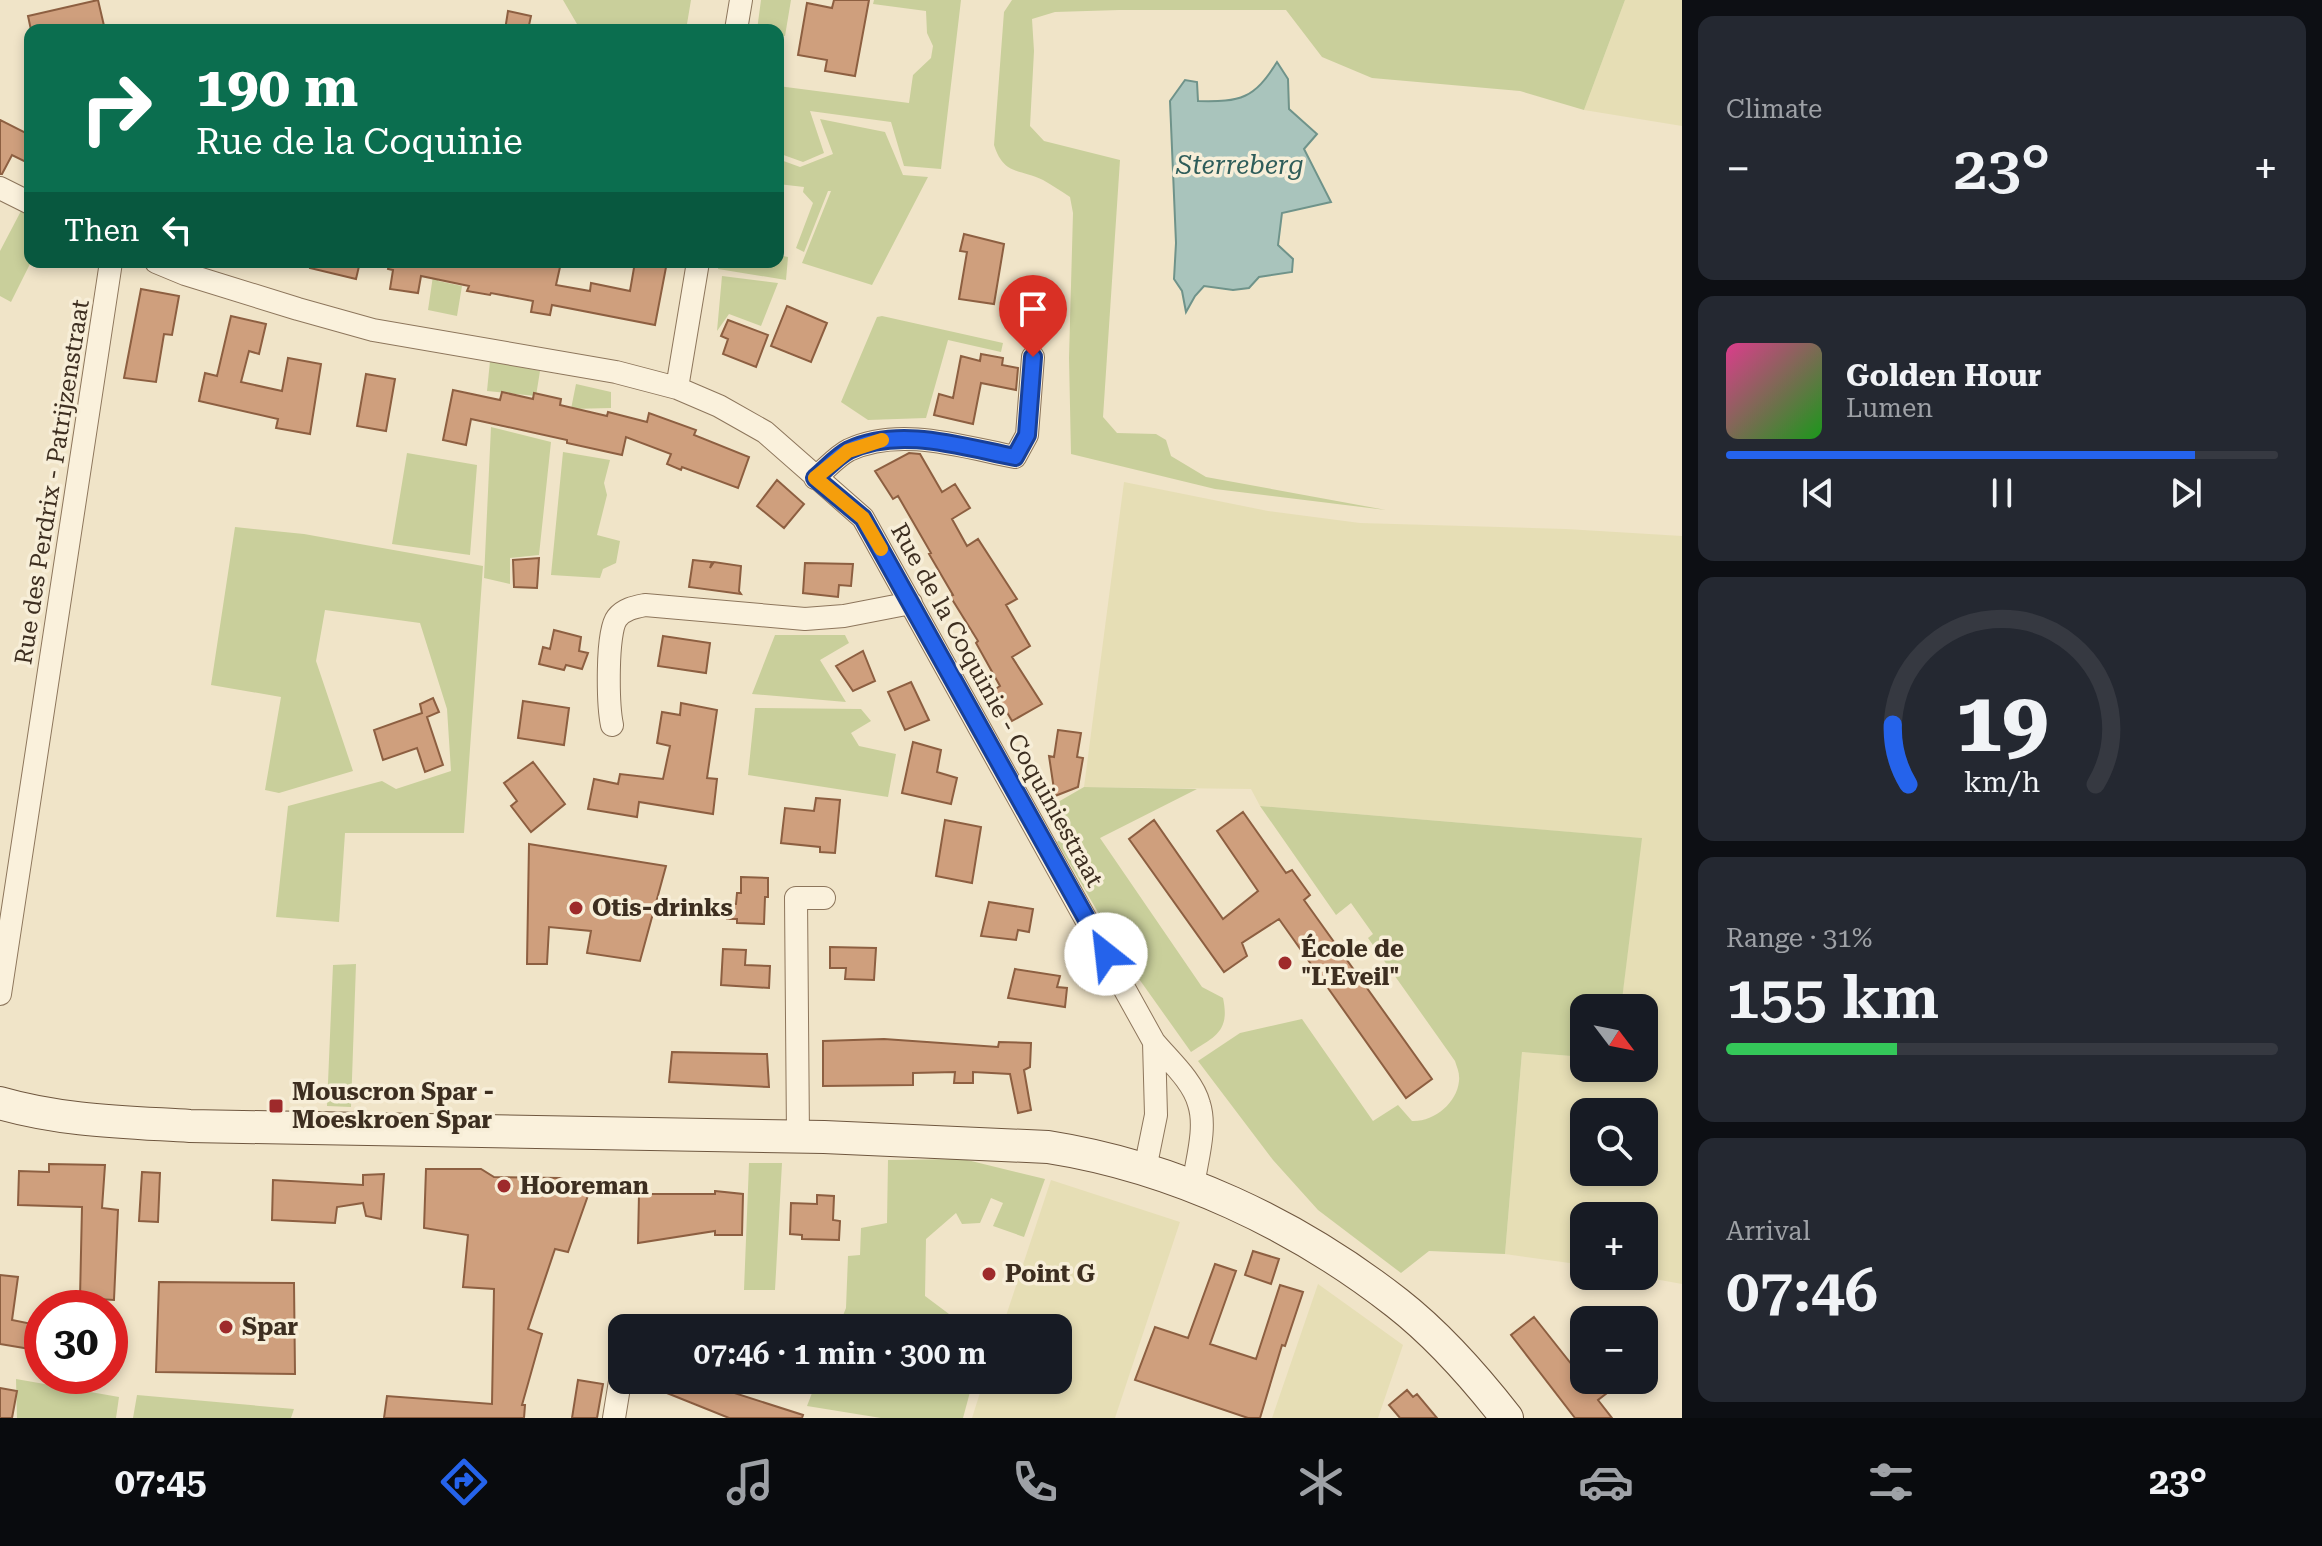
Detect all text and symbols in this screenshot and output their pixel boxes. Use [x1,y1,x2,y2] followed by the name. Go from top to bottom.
[196,54,358,120] text: 190 m
[64,56,168,160] icon: right
[1726,94,1822,124] text: Climate
[196,121,523,163] text: Rue de la Coquinie
[1954,133,2050,204] text: 23°
[1726,143,1751,195] text: −
[2253,143,2278,195] text: +
[1175,150,1304,180] water label: Sterreberg
[155,208,199,252] icon: left
[64,213,139,248] text: Then
[999,275,1067,357] pin
[1011,287,1055,331] icon: arrive
[9,297,95,667] street label: Rue des Perdrix - Patrijzenstraat
[1846,358,2041,393] text: Golden Hour
[1846,393,1933,423] text: Lumen
[1796,471,1840,515] icon: previous
[1980,471,2024,515] icon: pause
[2164,471,2208,515] icon: next
[885,518,1109,892] street label: Rue de la Coquinie - Coquiniestraat
[1955,674,2049,771] text: 19
[1964,765,2040,799] text: km/h
[592,894,733,922] place label: Otis-drinks
[567,899,585,917] marker: Otis-drinks
[1064,912,1148,996] position arrow
[1726,923,1872,953] text: Range · 31%
[1301,933,1404,991] place label: École de "L'Eveil"
[1276,954,1294,972] marker: École de "L'Eveil"
[1726,962,1939,1033] text: 155 km
[1570,994,1658,1082] north arrow
[1570,994,1658,1394] map controls
[292,1078,495,1134] place label: Mouscron Spar - Moeskroen Spar
[267,1097,285,1115] marker: Mouscron Spar - Moeskroen Spar
[1570,1098,1658,1186] button: search
[520,1172,649,1200] place label: Hooreman
[495,1177,513,1195] marker: Hooreman
[1570,1202,1658,1290] button: +
[1726,1216,1811,1246] text: Arrival
[1726,1255,1878,1326] text: 07:46
[1005,1260,1095,1288] place label: Point G
[980,1265,998,1283] marker: Point G
[24,1290,128,1394] speed limit sign: 30
[1570,1306,1658,1394] button: −
[242,1313,298,1341] place label: Spar
[217,1318,235,1336] marker: Spar
[694,1336,986,1371] text: 07:46 · 1 min · 300 m
[436,1454,492,1510] icon: directions
[722,1454,778,1510] icon: music
[1007,1454,1063,1510] icon: phone
[1293,1454,1349,1510] icon: climate
[1578,1454,1634,1510] icon: car
[1863,1454,1919,1510] icon: filters
[115,1461,207,1503] text: 07:45
[2149,1461,2207,1503] text: 23°

